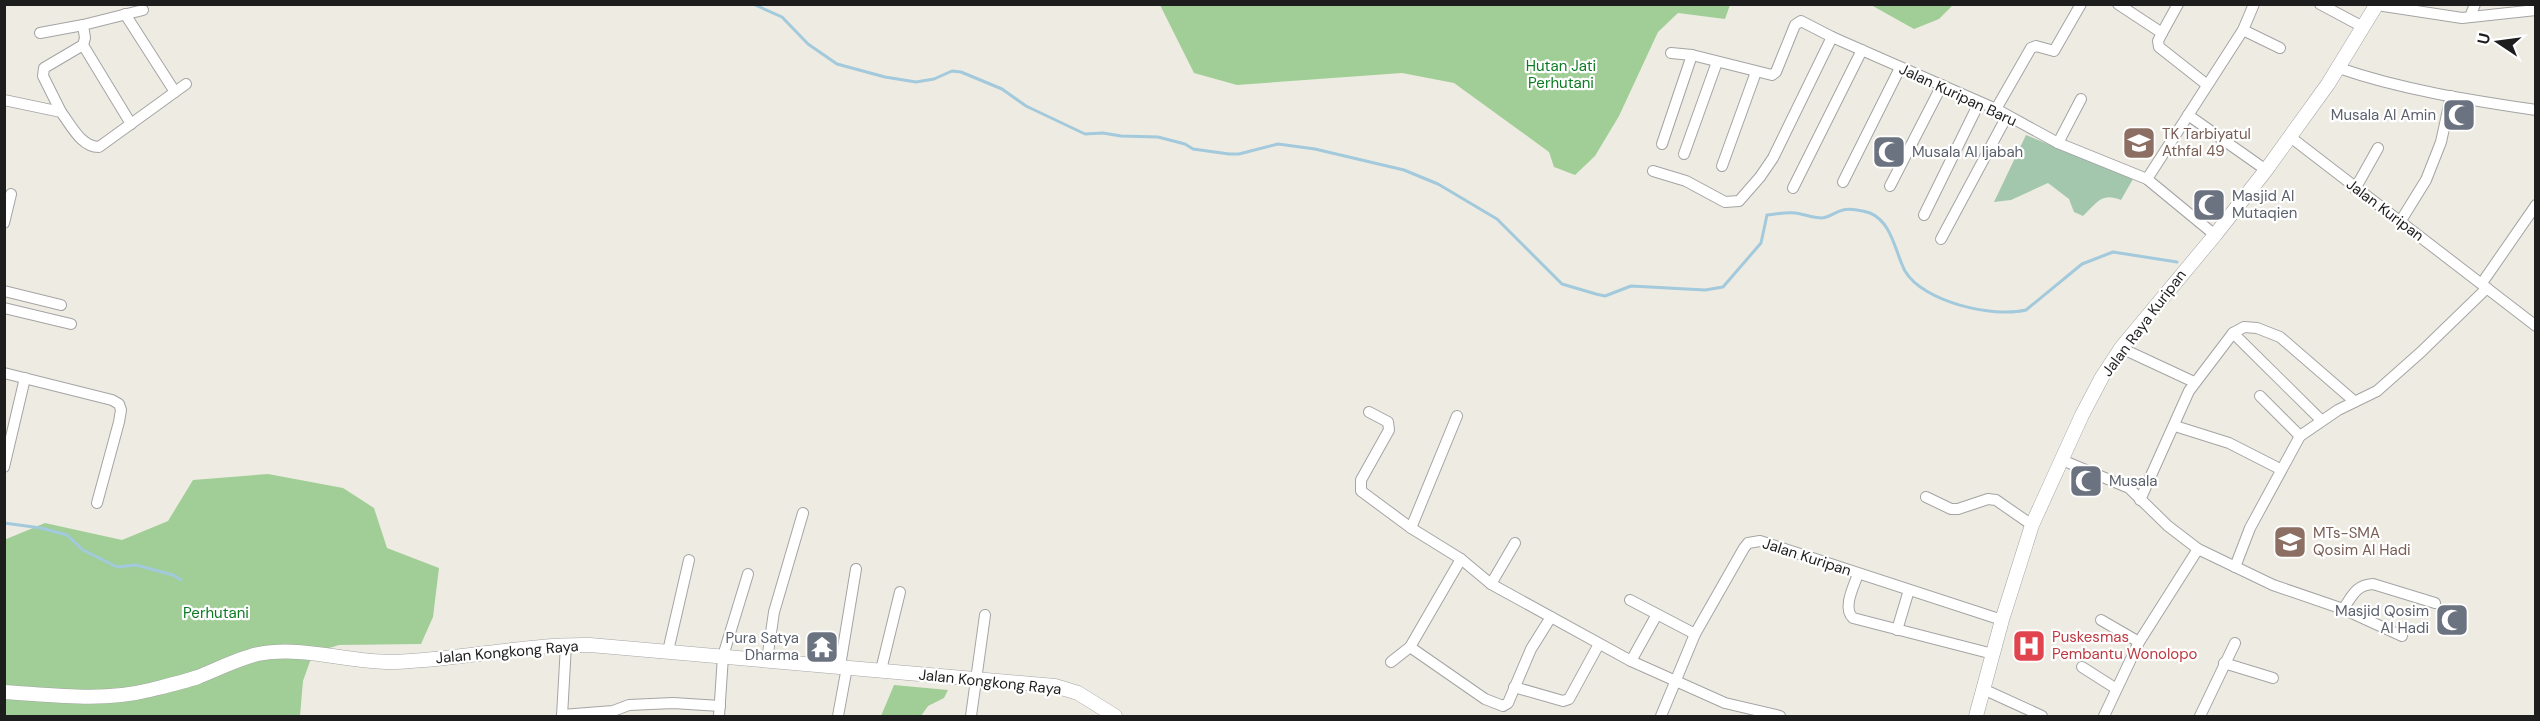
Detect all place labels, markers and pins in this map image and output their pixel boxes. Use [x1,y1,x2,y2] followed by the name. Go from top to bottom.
[2441,97,2477,133] mosque icon: Musala Al Amin
[2331,105,2436,125] place label: Musala Al Amin
[2162,124,2251,161] place label: TK Tarbiyatul Athfal 49
[2121,125,2157,161] school or university icon: TK Tarbiyatul Athfal 49
[1871,134,1907,170] mosque icon: Musala Al Ijabah
[1912,142,2023,162] place label: Musala Al Ijabah
[2232,186,2297,223] place label: Masjid Al Mutaqien
[2191,187,2227,223] mosque icon: Masjid Al Mutaqien
[2068,463,2104,499] mosque icon: Musala
[2109,471,2157,491] place label: Musala
[2313,523,2411,560] place label: MTs-SMA Qosim Al Hadi
[2272,524,2308,560] school or university icon: MTs-SMA Qosim Al Hadi
[2335,601,2429,638] place label: Masjid Qosim Al Hadi
[2434,602,2470,638] mosque icon: Masjid Qosim Al Hadi
[2052,627,2198,664] place label: Puskesmas Pembantu Wonolopo
[725,628,799,665] place label: Pura Satya Dharma
[2011,628,2047,664] hospital icon: Puskesmas Pembantu Wonolopo
[804,629,840,665] temple icon: Pura Satya Dharma

